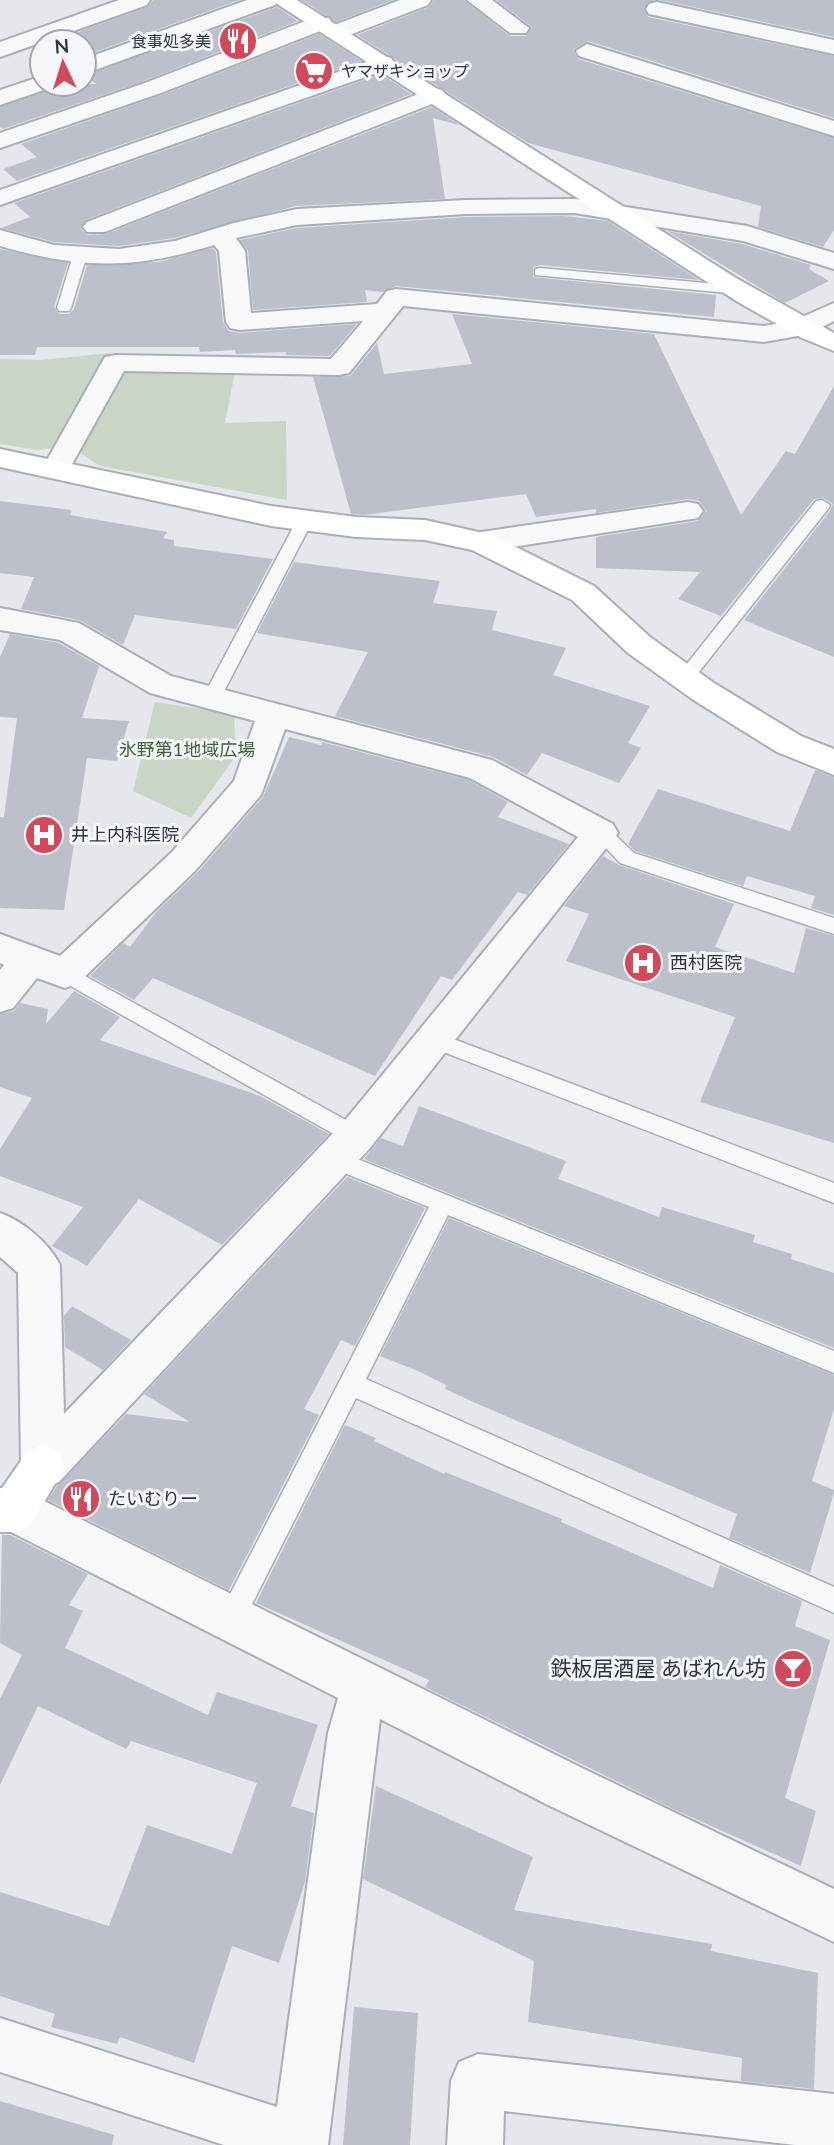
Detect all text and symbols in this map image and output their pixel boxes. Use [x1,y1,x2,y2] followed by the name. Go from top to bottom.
[217,20,259,62] restaurant icon: 食事処多美
[28,28,98,98] north arrow
[131,31,211,50] place label: 食事処多美
[54,34,70,58] text: N
[293,50,335,92] supermarket icon: ヤマザキショップ
[341,61,469,80] place label: ヤマザキショップ
[119,738,255,760] park label: 氷野第1地域広場
[23,814,65,856] hospital icon: 井上内科医院
[71,823,179,845] place label: 井上内科医院
[622,942,664,984] hospital icon: 西村医院
[670,951,742,973] place label: 西村医院
[60,1478,102,1520] restaurant icon: たいむりー
[108,1487,198,1509] place label: たいむりー
[772,1648,814,1690] bar icon: 鉄板居酒屋 あばれん坊
[551,1655,766,1680] place label: 鉄板居酒屋 あばれん坊

